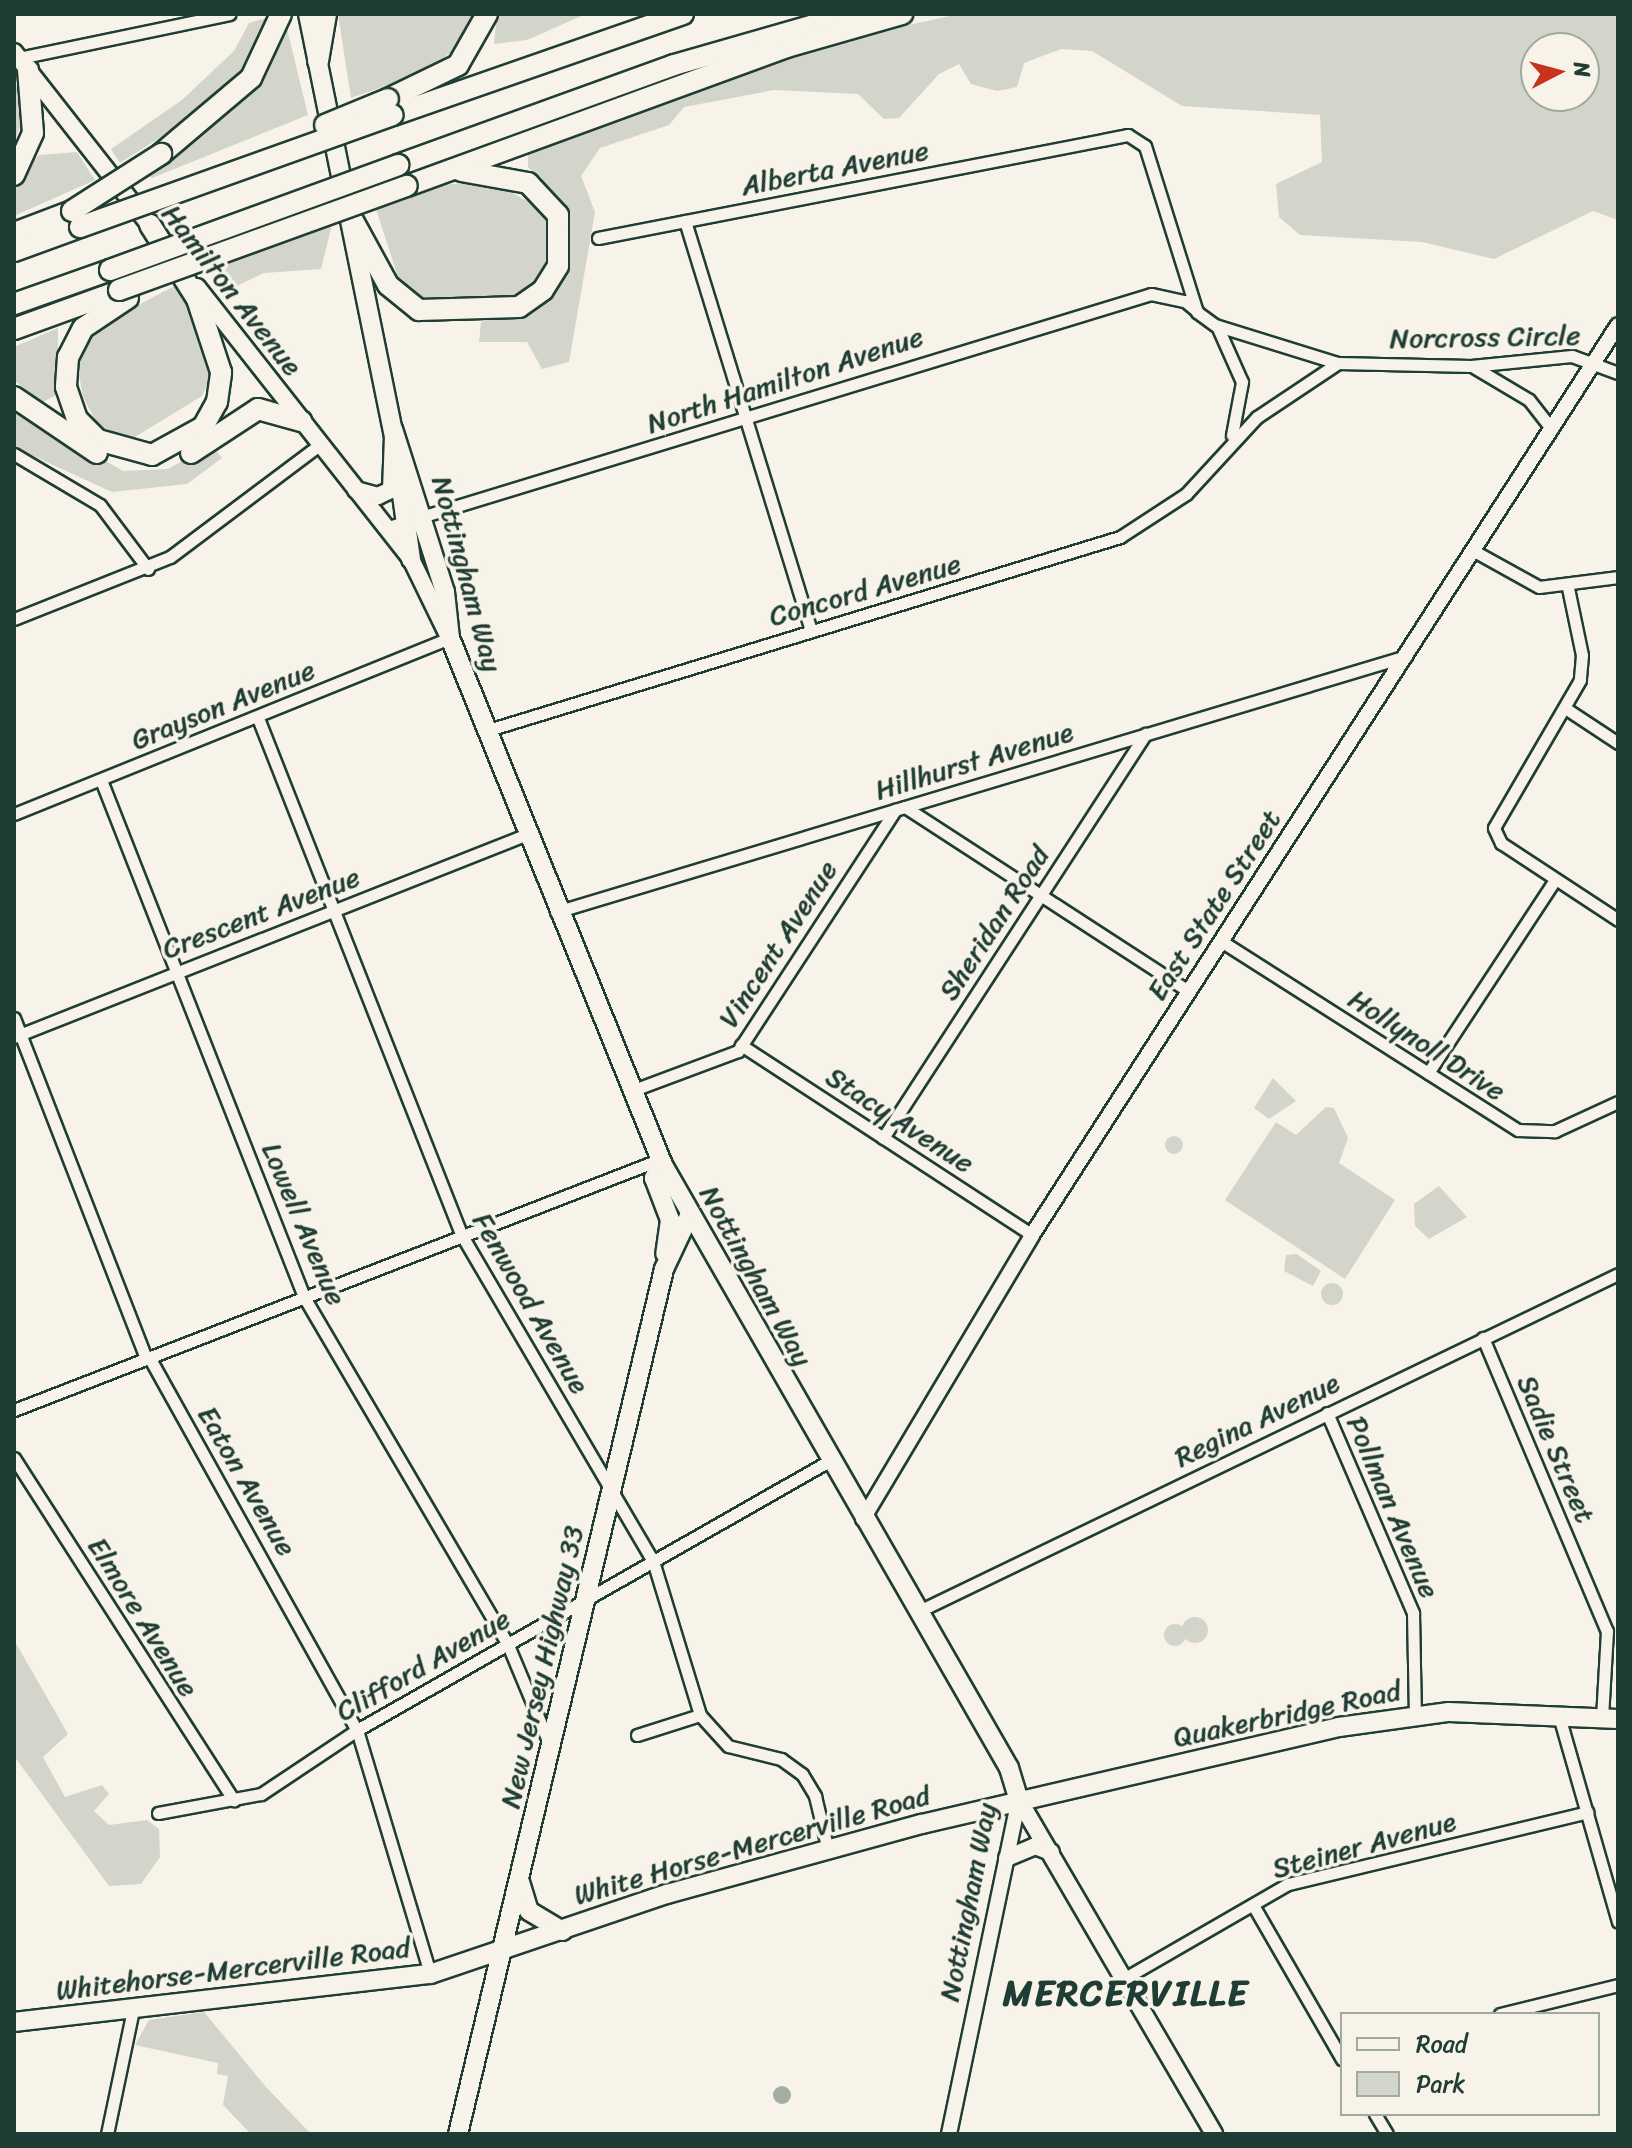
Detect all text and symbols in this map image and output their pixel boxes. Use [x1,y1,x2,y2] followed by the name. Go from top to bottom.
[1520,32,1600,112] north arrow
[1562,60,1603,79] text: N
[738,133,932,203] street label: Alberta Avenue
[155,198,309,382] street label: Hamilton Avenue
[1389,319,1581,355] street label: Norcross Circle
[643,320,927,440] street label: North Hamilton Avenue
[425,472,509,676] street label: Nottingham Way
[765,547,965,633] street label: Concord Avenue
[126,653,320,757] street label: Grayson Avenue
[871,715,1077,807] street label: Hillhurst Avenue
[1140,803,1288,1007] street label: East State Street
[932,840,1056,1006] street label: Sheridan Road
[712,854,844,1034] street label: Vincent Avenue
[158,860,364,966] street label: Crescent Avenue
[1342,982,1512,1108] street label: Hollynoll Drive
[820,1060,980,1180] street label: Stacy Avenue
[255,1138,353,1310] street label: Lowell Avenue
[692,1180,820,1372] street label: Nottingham Way
[466,1206,596,1400] street label: Fenwood Avenue
[1169,1366,1345,1474] street label: Regina Avenue
[1510,1371,1602,1527] street label: Sadie Street
[190,1400,304,1562] street label: Eaton Avenue
[1340,1411,1446,1603] street label: Pollman Avenue
[493,1522,591,1812] street label: New Jersey Highway 33
[81,1531,205,1703] street label: Elmore Avenue
[330,1602,516,1728] street label: Clifford Avenue
[1170,1673,1404,1755] street label: Quakerbridge Road
[570,1778,934,1912] street label: White Horse-Mercerville Road
[932,1800,1004,2004] street label: Nottingham Way
[1269,1804,1459,1886] street label: Steiner Avenue
[54,1931,412,2007] street label: Whitehorse-Mercerville Road
[1005,1972,1247,2016] district label: MERCERVILLE
[1340,2012,1600,2116] legend
[1416,2023,1467,2065] text: Road
[1416,2063,1465,2105] text: Park

